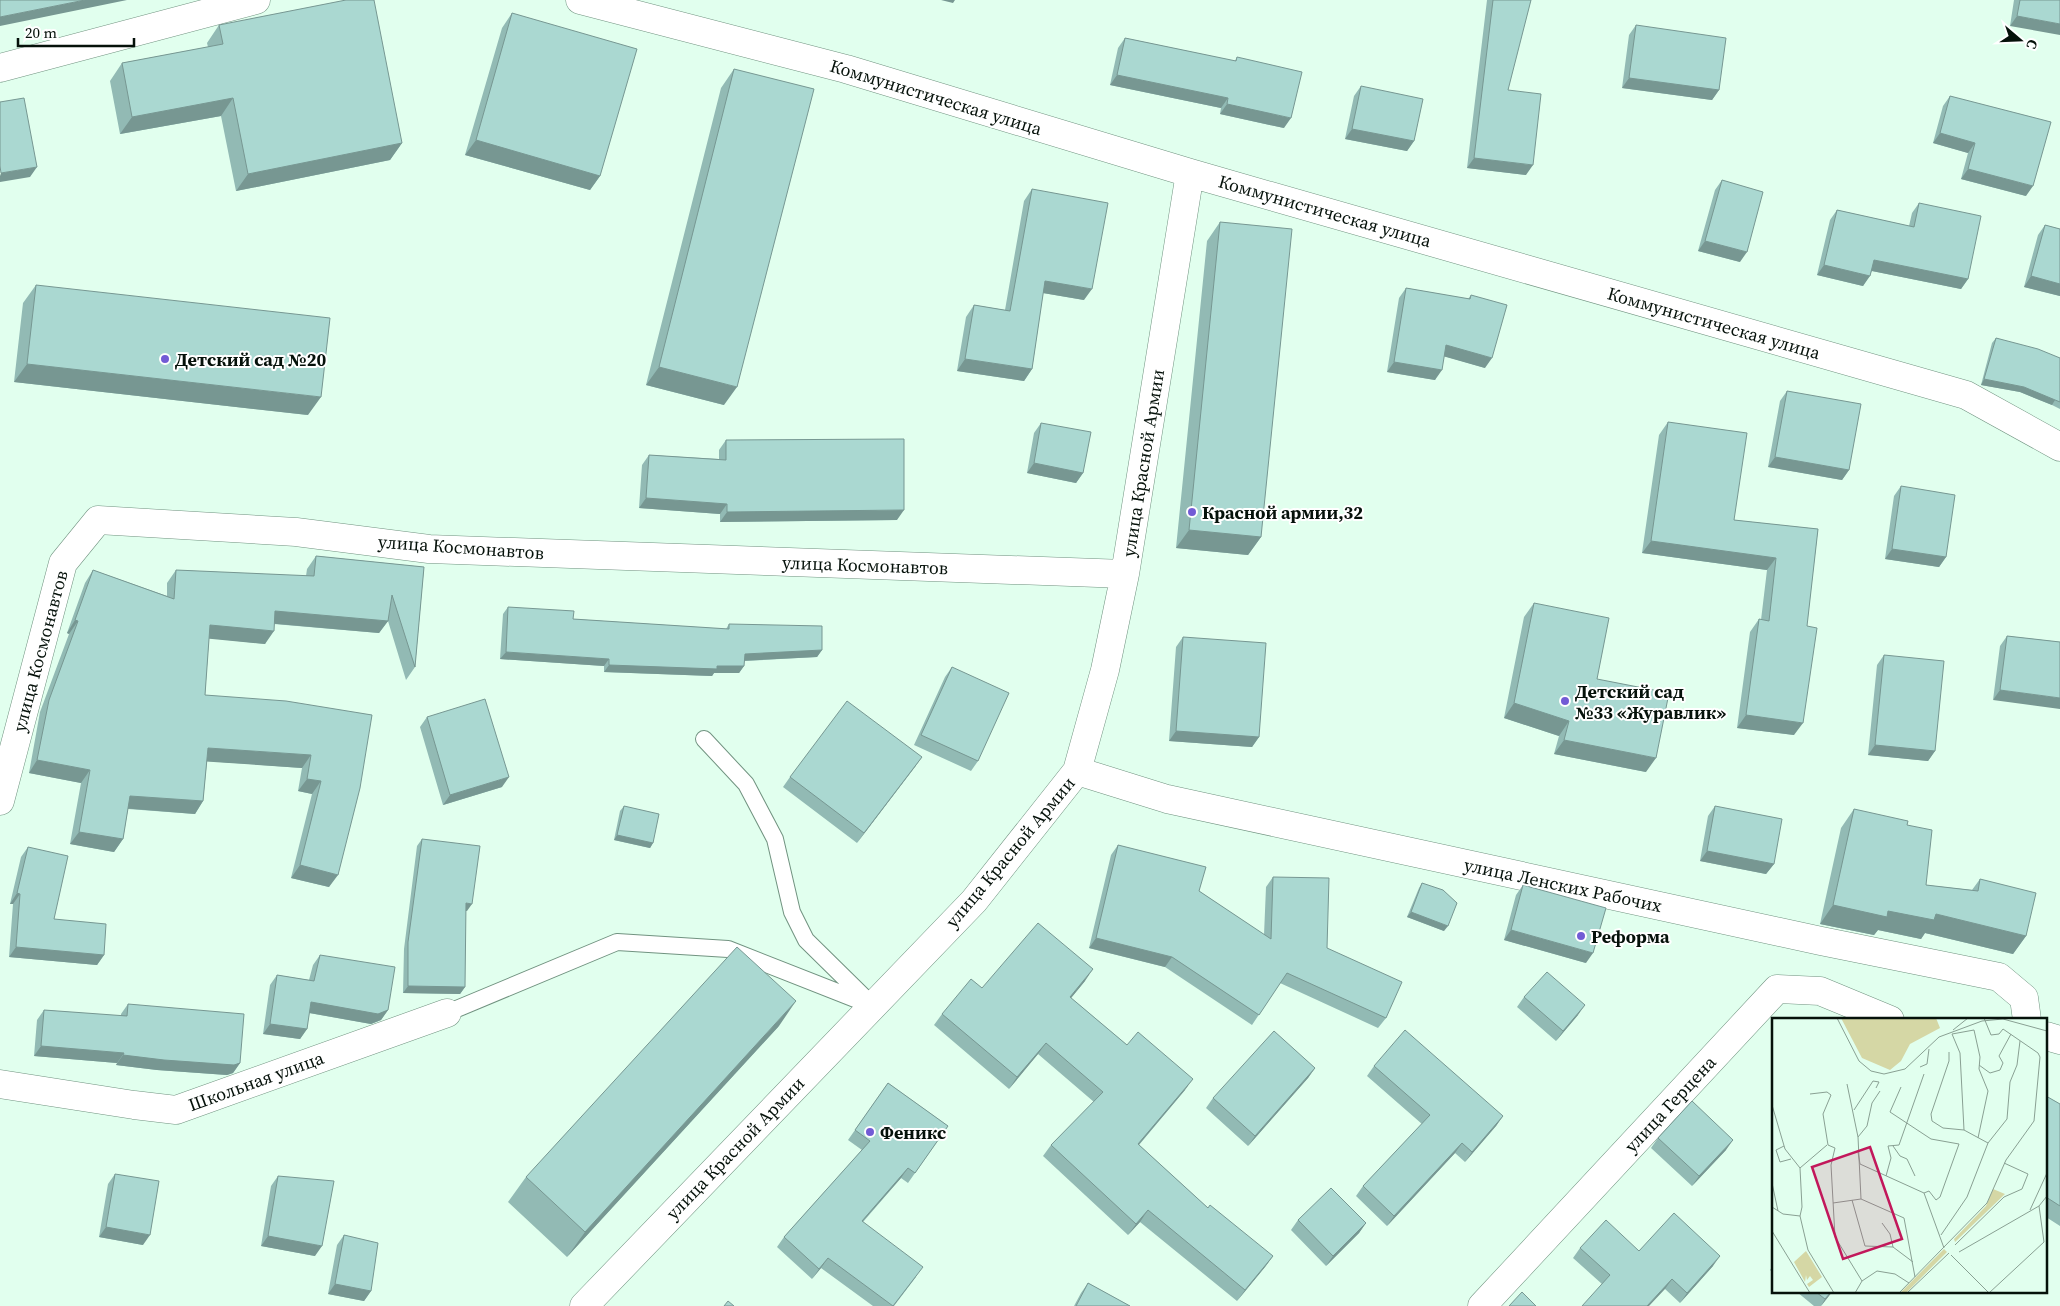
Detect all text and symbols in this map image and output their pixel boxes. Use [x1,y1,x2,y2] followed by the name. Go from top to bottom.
[18,15,134,47] scale bar
[1995,15,2045,65] north arrow
[25,22,57,43] text: 20 m
[2021,37,2043,52] text: С
[827,53,1046,141] street label: Коммунистическая улица
[1216,169,1435,254] street label: Коммунистическая улица
[1605,281,1824,366] street label: Коммунистическая улица
[175,347,326,372] place label: Детский сад №20
[159,353,171,365] marker: Детский сад №20
[1116,367,1170,559] street label: улица Красной Армии
[1202,500,1363,525] place label: Красной армии,32
[1186,506,1198,518] marker: Красной армии,32
[377,529,545,565] street label: улица Космонавтов
[781,550,949,580] street label: улица Космонавтов
[6,567,74,735] street label: улица Космонавтов
[1575,679,1726,725] place label: Детский сад №33 «Журавлик»
[1559,695,1571,707] marker: Детский сад №33 «Журавлик»
[939,771,1081,933] street label: улица Красной Армии
[1462,852,1665,918] street label: улица Ленских Рабочих
[1591,924,1670,949] place label: Реформа
[1575,930,1587,942] marker: Реформа
[1772,1018,2048,1294] inset map
[185,1045,328,1117] street label: Школьная улица
[1619,1049,1722,1158] street label: улица Герцена
[660,1071,810,1225] street label: улица Красной Армии
[880,1120,946,1145] place label: Феникс
[864,1126,876,1138] marker: Феникс

